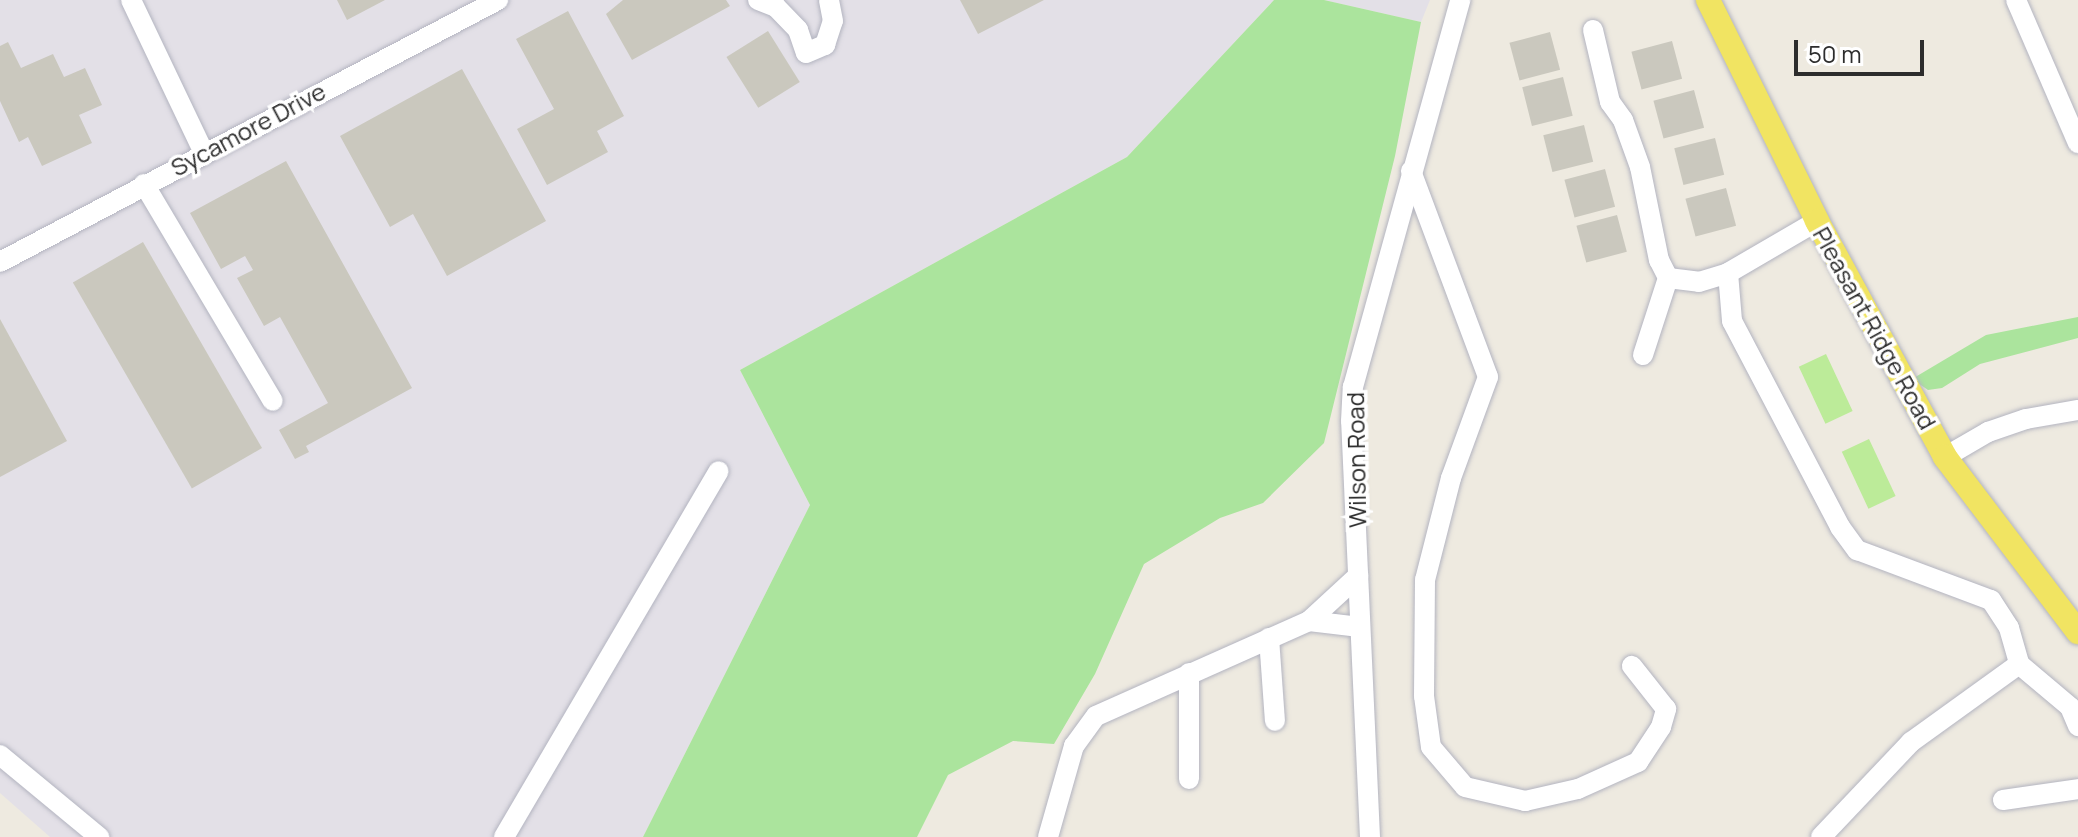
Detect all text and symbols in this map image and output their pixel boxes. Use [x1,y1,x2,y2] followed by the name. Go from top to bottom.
[1798,24,1928,74] scale bar
[1808,37,1862,70] text: 50 m
[166,76,330,182] street label: Sycamore Drive
[1807,222,1943,434] street label: Pleasant Ridge Road
[1340,392,1372,528] street label: Wilson Road

